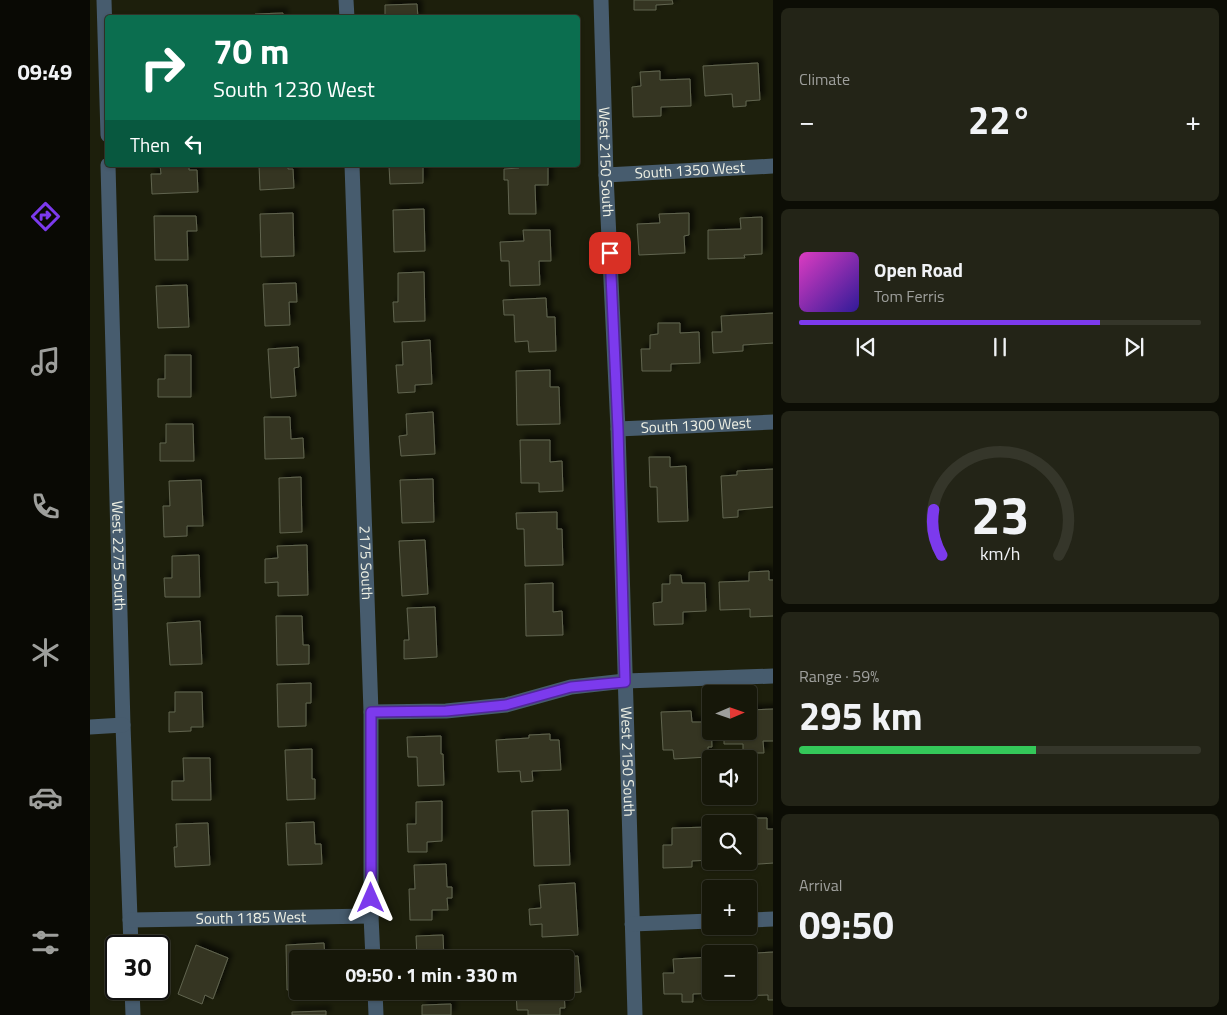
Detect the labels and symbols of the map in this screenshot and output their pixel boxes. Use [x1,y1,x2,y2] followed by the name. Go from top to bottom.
[593,106,620,218] street label: West 2150 South
[634,156,746,184] street label: South 1350 West
[589,232,631,274] pin
[640,411,752,439] street label: South 1300 West
[106,500,132,611] street label: West 2275 South
[354,525,379,600] street label: 2175 South
[702,685,758,740] north arrow
[615,706,641,817] street label: West 2150 South
[344,871,396,923] position arrow
[196,905,307,930] street label: South 1185 West
[105,935,170,1000] speed limit sign: 30

